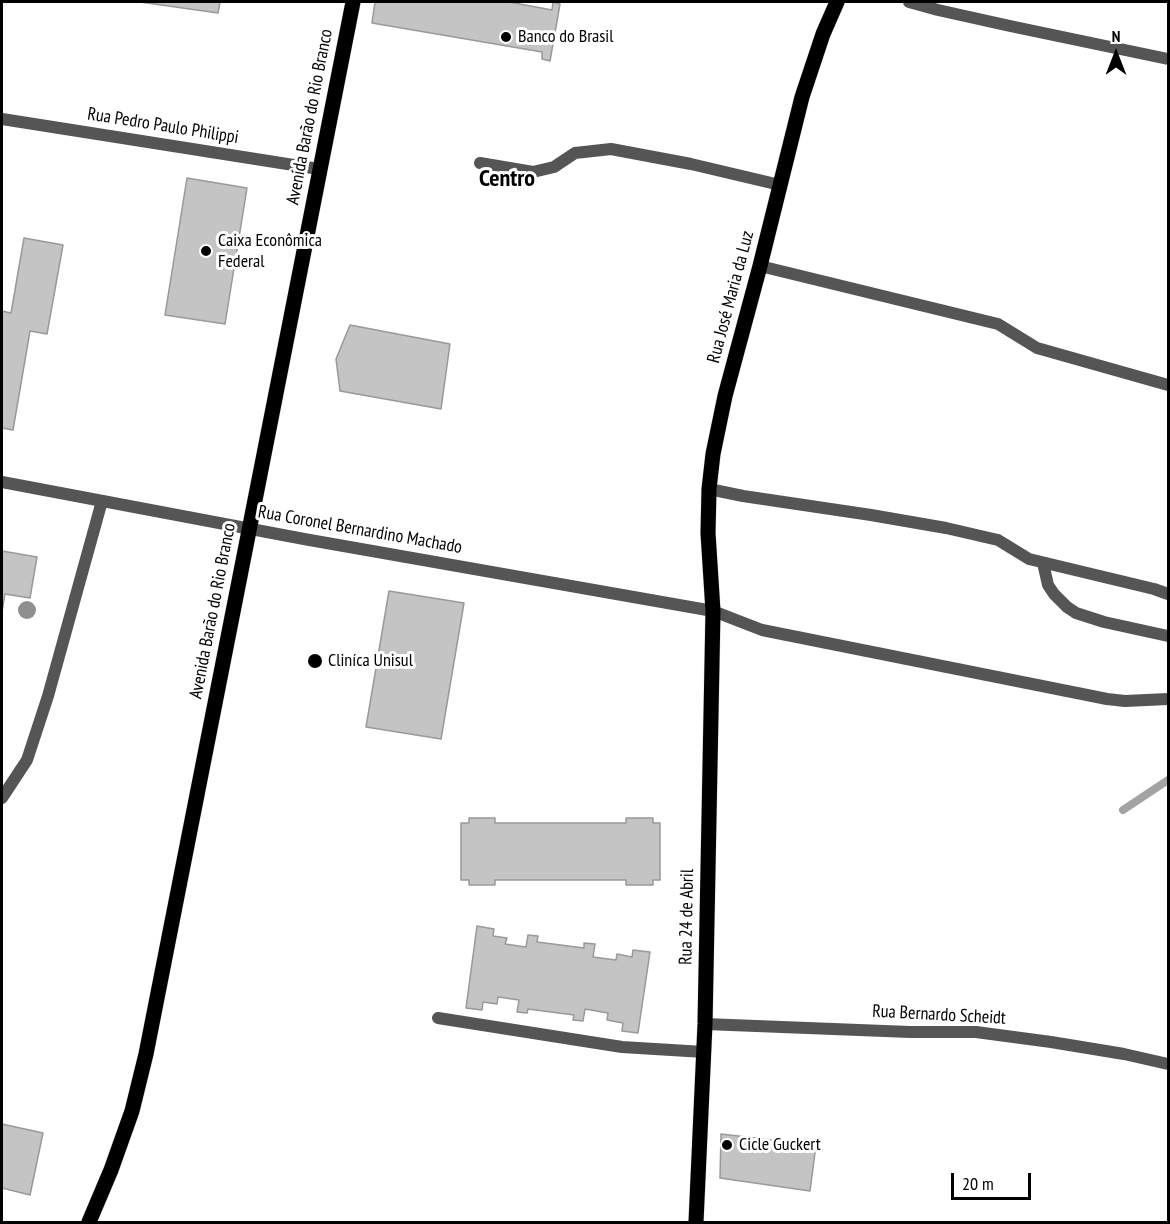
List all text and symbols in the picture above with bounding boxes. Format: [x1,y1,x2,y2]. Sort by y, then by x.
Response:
north arrow [1086,24,1146,84]
place label: Banco do Brasil [518,26,613,48]
text: N [1112,26,1120,46]
street label: Avenida Barão do Rio Branco [282,27,338,207]
marker: Banco do Brasil [499,30,513,44]
street label: Rua Pedro Paulo Philippi [86,103,240,149]
district label: Centro [479,165,535,193]
street label: Rua José Maria da Luz [703,229,759,365]
place label: Caixa Econômica Federal [218,230,322,272]
marker: Caixa Econômica Federal [199,244,213,258]
street label: Rua Coronel Bernardino Machado [256,501,464,559]
street label: Avenida Barão do Rio Branco [185,521,241,701]
place label: Cliníca Unisul [328,650,413,672]
marker: Cliníca Unisul [306,652,324,670]
street label: Rua 24 de Abril [675,869,699,965]
street label: Rua Bernardo Scheidt [872,1001,1006,1029]
place label: Cicle Guckert [739,1134,821,1156]
marker: Cicle Guckert [720,1138,734,1152]
scale bar [954,1161,1034,1199]
text: 20 m [962,1172,994,1195]

